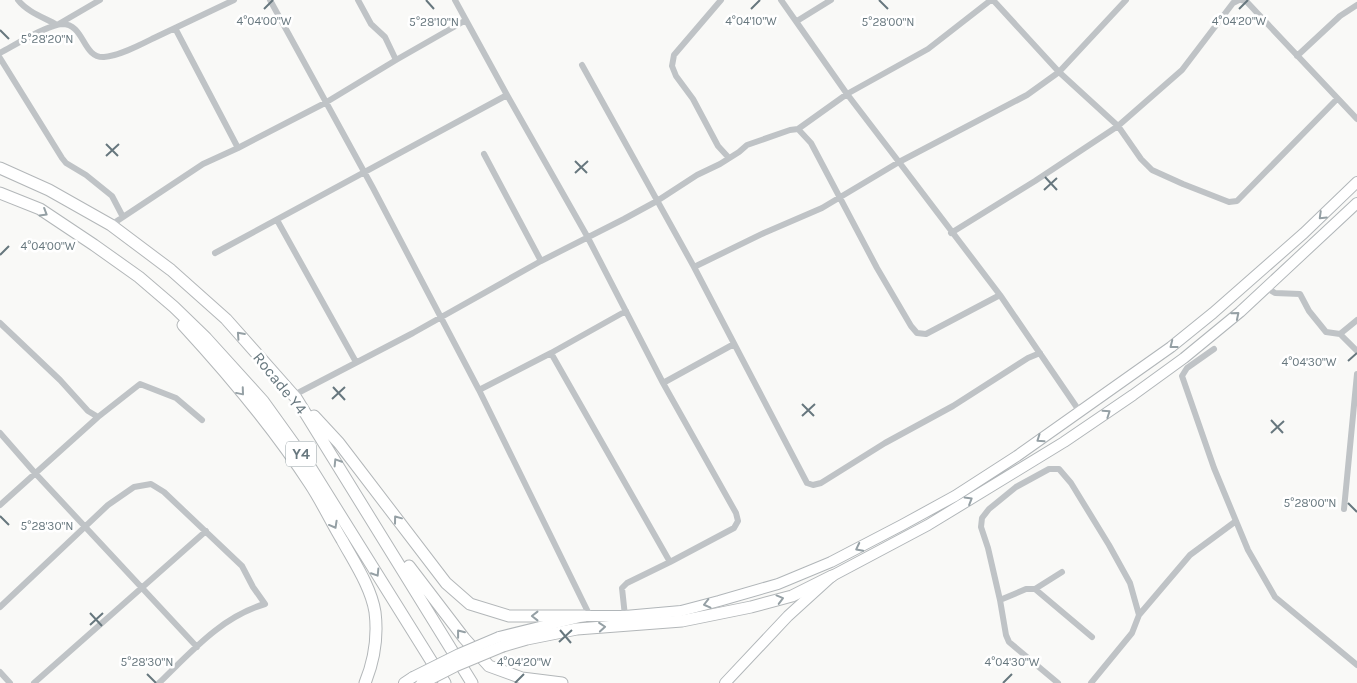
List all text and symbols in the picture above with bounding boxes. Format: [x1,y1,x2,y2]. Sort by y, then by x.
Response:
text: 4°04'00"W [237,14,292,28]
text: 4°04'10"W [725,14,777,28]
text: 4°04'20"W [1212,14,1267,28]
text: 5°28'10"N [409,15,459,29]
text: 5°28'00"N [862,15,914,29]
text: 5°28'20"N [21,32,73,46]
one-way arrow [39,206,48,216]
one-way arrow [1319,210,1328,219]
text: 4°04'00"W [21,239,76,253]
one-way arrow [1231,312,1240,321]
one-way arrow [237,332,246,341]
one-way arrow [1169,339,1179,348]
street label: Rocade Y4 [249,348,311,418]
text: 4°04'30"W [1282,355,1337,369]
one-way arrow [236,386,244,395]
one-way arrow [1101,410,1110,419]
one-way arrow [1036,433,1046,442]
road number: Y4 [286,442,316,466]
one-way arrow [333,458,343,467]
one-way arrow [964,496,973,506]
text: 5°28'00"N [1284,496,1336,510]
one-way arrow [394,516,402,525]
text: 5°28'30"N [21,519,73,533]
one-way arrow [327,520,337,529]
one-way arrow [855,542,864,552]
one-way arrow [370,567,380,576]
one-way arrow [775,594,784,605]
one-way arrow [703,599,711,609]
one-way arrow [531,611,538,621]
one-way arrow [598,622,606,633]
one-way arrow [458,630,466,639]
text: 5°28'30"N [121,655,173,669]
text: 4°04'20"W [497,655,552,669]
text: 4°04'30"W [985,655,1040,669]

